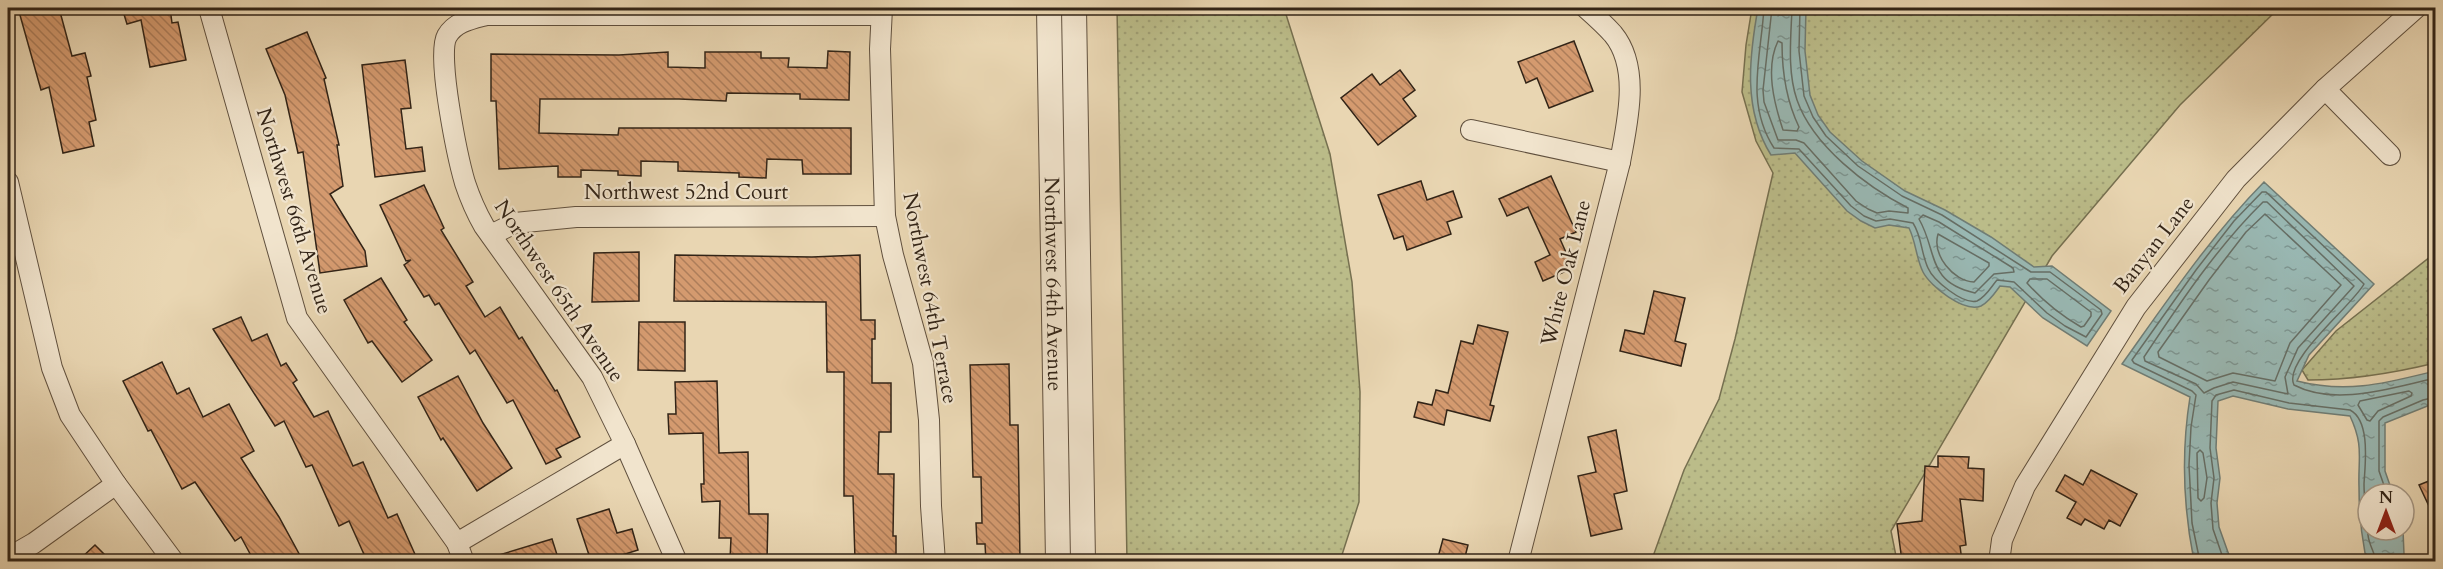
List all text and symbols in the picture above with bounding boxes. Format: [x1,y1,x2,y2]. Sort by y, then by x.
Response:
street label: Northwest 66th Avenue [249,104,339,318]
street label: Northwest 64th Avenue [1037,177,1070,391]
street label: Northwest 52nd Court [584,178,788,207]
street label: Northwest 64th Terrace [895,190,965,406]
street label: Banyan Lane [2107,190,2201,300]
street label: Northwest 65th Avenue [487,194,631,388]
street label: White Oak Lane [1534,197,1598,350]
north arrow [2356,482,2416,542]
text: N [2379,487,2393,509]

